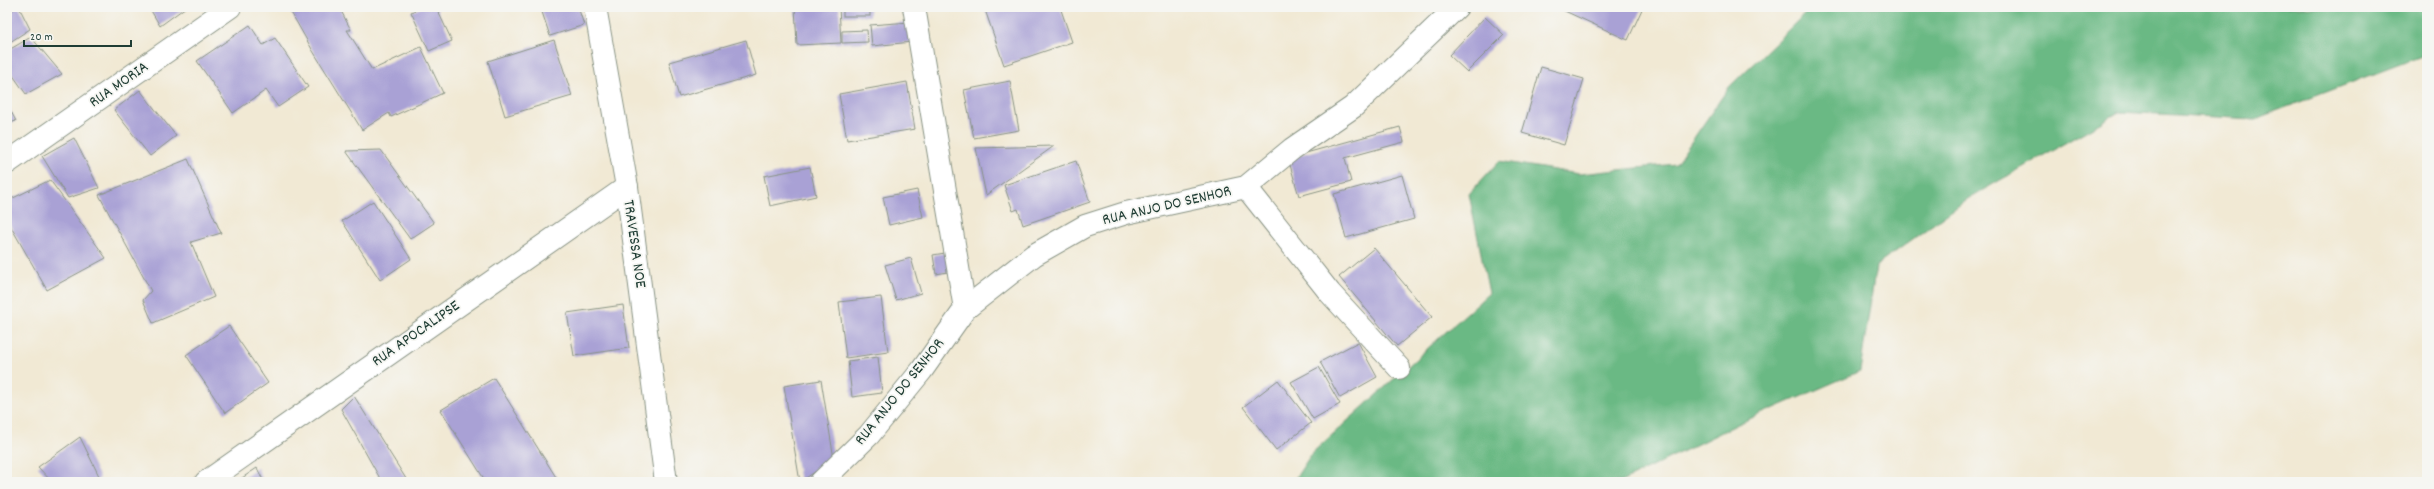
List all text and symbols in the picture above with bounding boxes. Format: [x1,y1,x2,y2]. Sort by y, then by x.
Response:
scale bar [24,22,131,48]
text: 20 m [30,29,53,46]
street label: RUA MORIA [85,56,154,114]
street label: RUA ANJO DO SENHOR [1100,180,1234,232]
street label: TRAVESSA NOE [616,198,652,290]
street label: RUA APOCALIPSE [367,295,465,373]
street label: RUA ANJO DO SENHOR [850,333,951,450]

